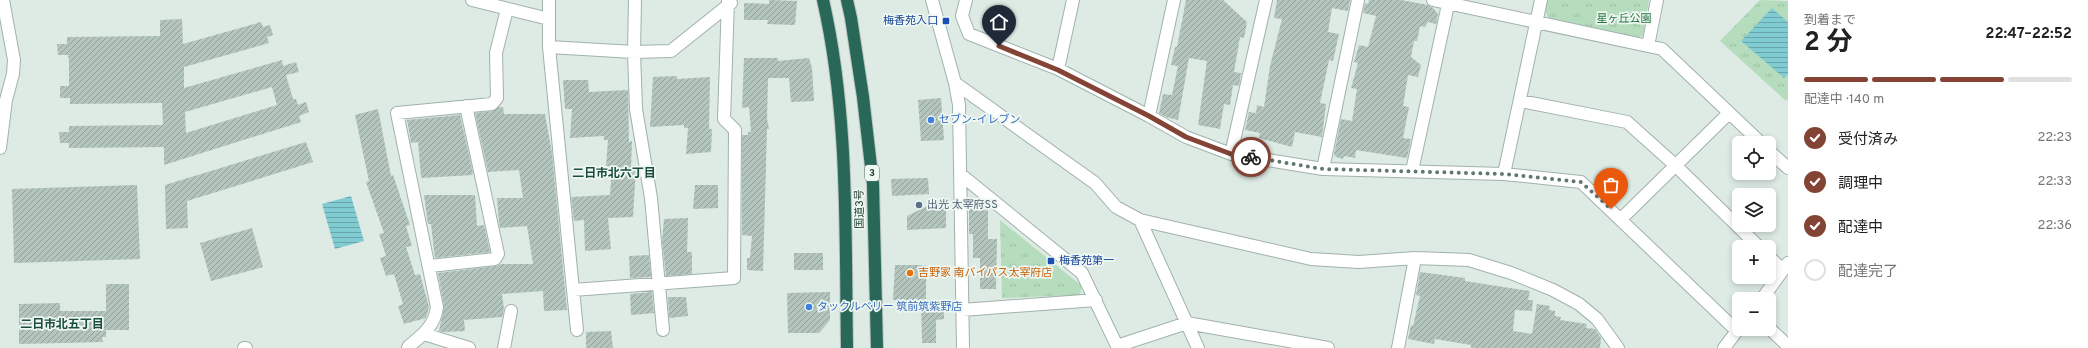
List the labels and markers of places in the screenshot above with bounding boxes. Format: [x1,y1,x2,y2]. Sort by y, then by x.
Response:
pin [982,5,1016,46]
place label: 梅香苑入口 [883,14,938,28]
marker: 梅香苑入口 [941,16,951,26]
place label: セブン-イレブン [939,113,1020,127]
marker: セブン-イレブン [926,115,936,125]
pin [1594,168,1628,209]
place label: 出光 太宰府SS [927,198,998,212]
marker: 出光 太宰府SS [914,200,924,210]
place label: 梅香苑第一 [1059,254,1114,268]
marker: 梅香苑第一 [1046,256,1056,266]
place label: 吉野家 南バイパス太宰府店 [918,266,1052,280]
marker: 吉野家 南バイパス太宰府店 [905,268,915,278]
place label: タックルベリー 筑前筑紫野店 [817,300,962,314]
marker: タックルベリー 筑前筑紫野店 [804,302,814,312]

